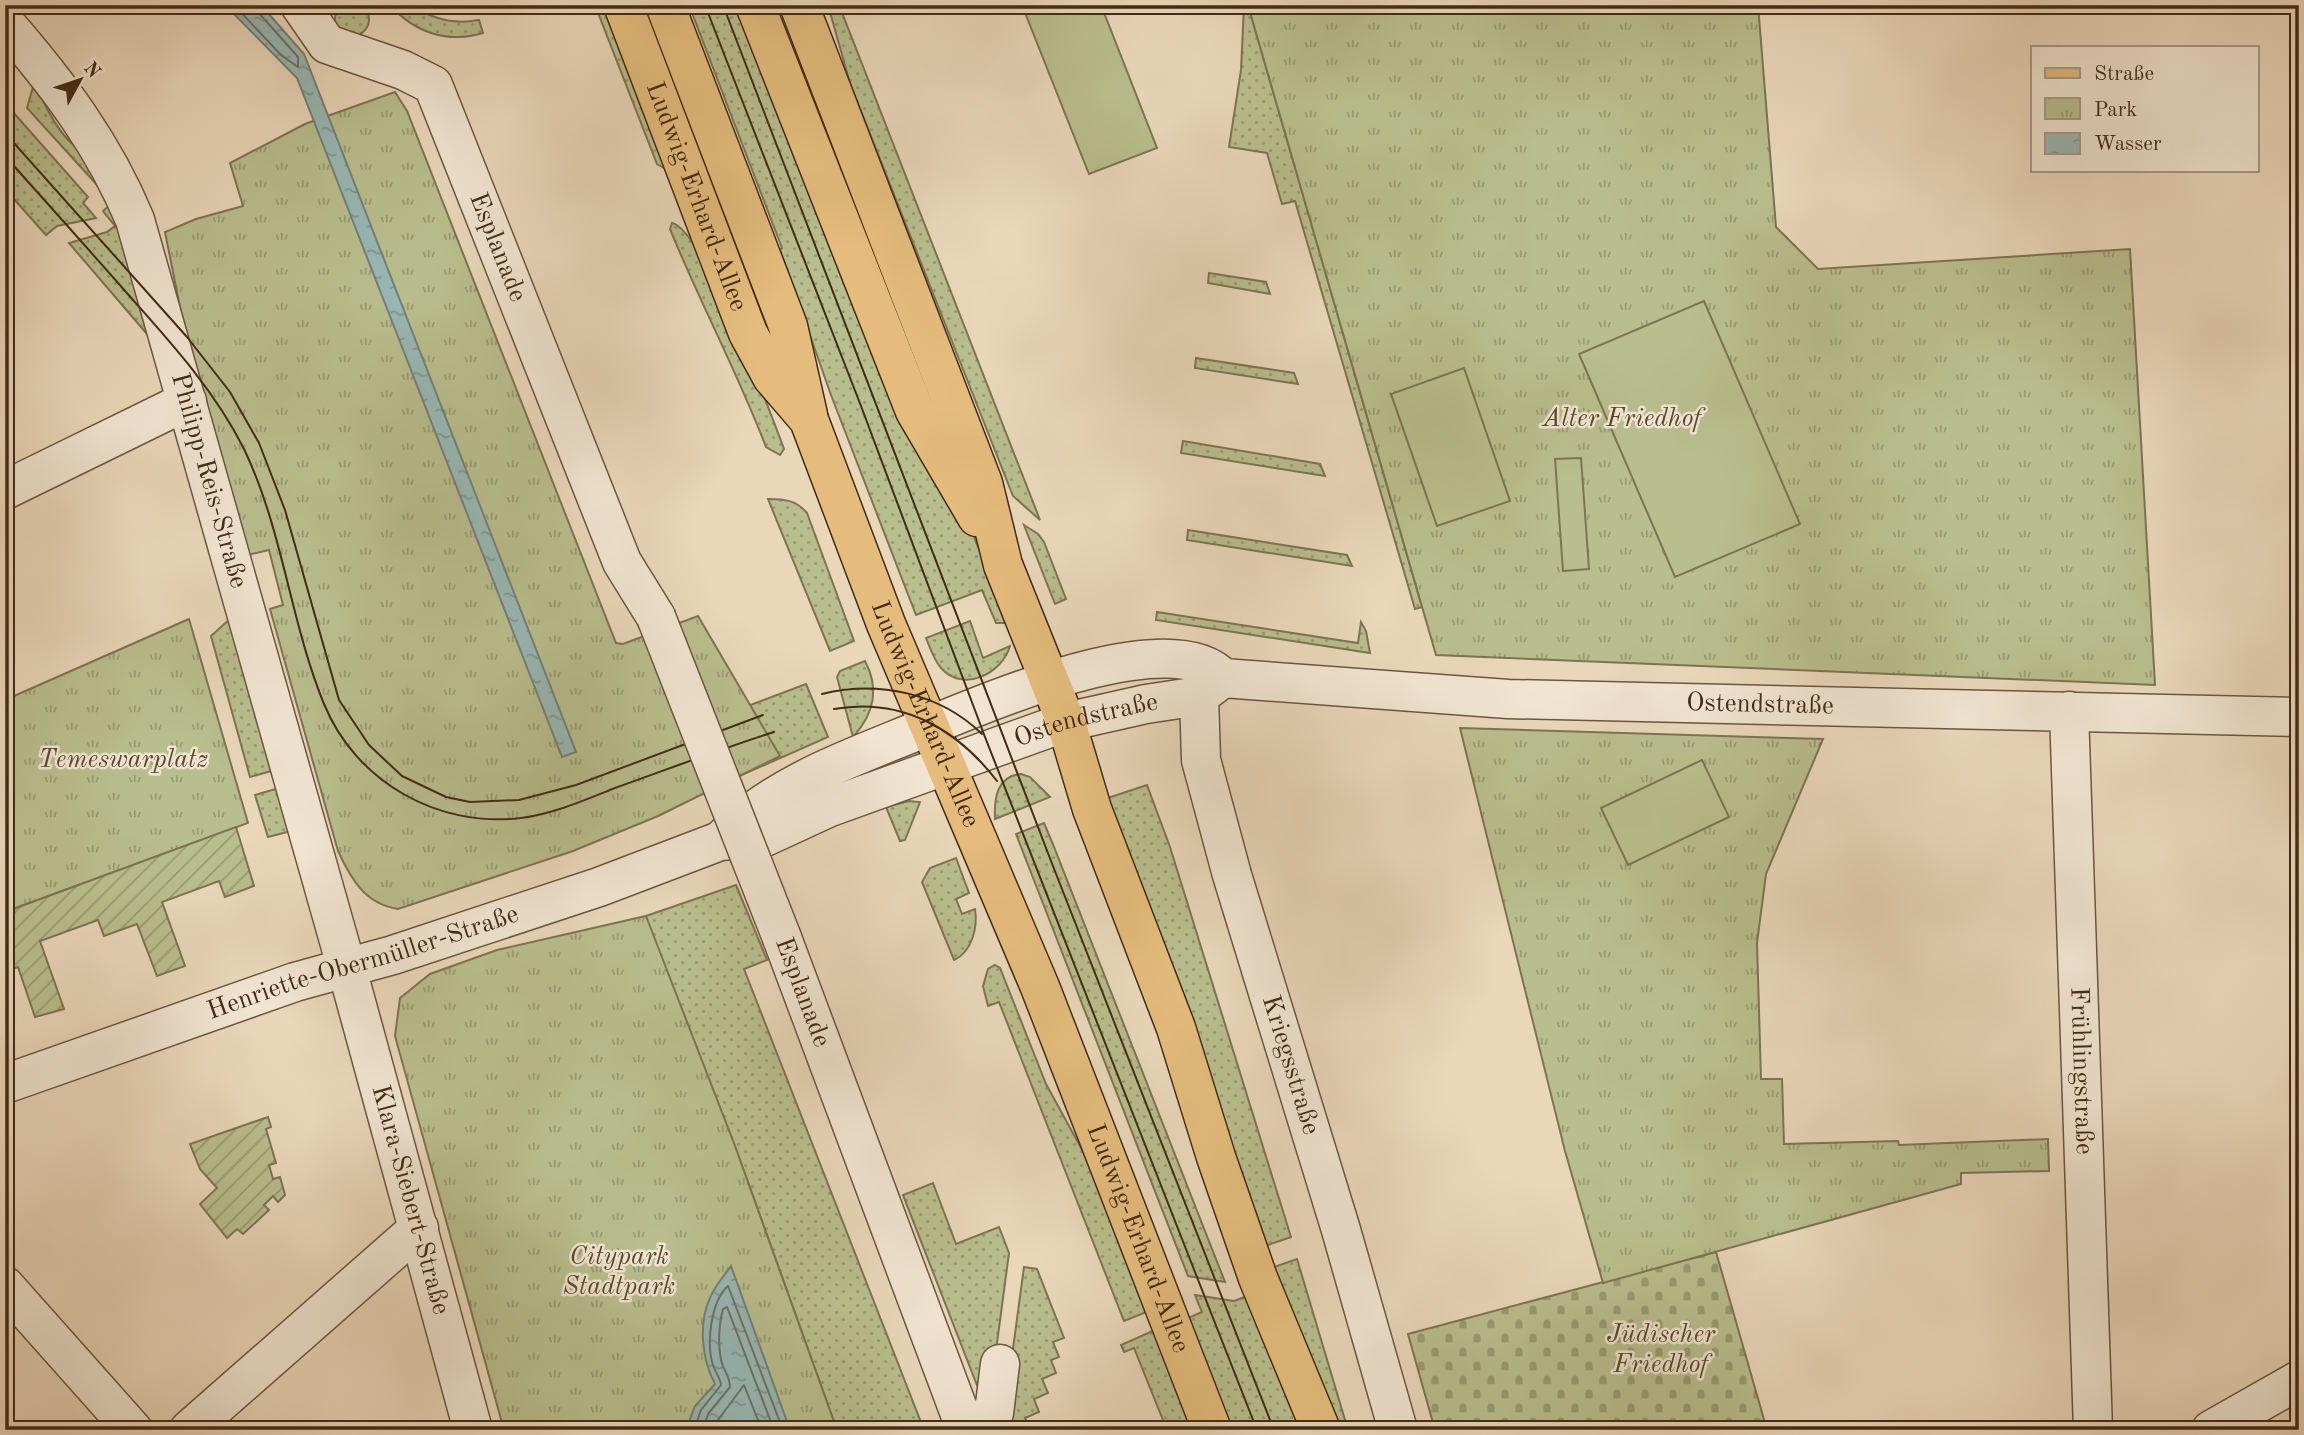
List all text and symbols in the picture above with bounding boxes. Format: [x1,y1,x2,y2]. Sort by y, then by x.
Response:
north arrow [46,46,116,116]
legend [2031,46,2258,172]
text: N [79,59,103,83]
text: Straße [2094,64,2154,85]
street label: Ludwig-Erhard-Allee [641,78,751,315]
text: Park [2094,100,2137,121]
text: Wasser [2094,134,2162,155]
street label: Esplanade [464,189,531,306]
street label: Philipp-Reis-Straße [166,370,252,591]
park label: Alter Friedhof [1540,406,1706,432]
street label: Ludwig-Erhard-Allee [866,597,984,831]
street label: Ostendstraße [1011,689,1160,753]
street label: Ostendstraße [1686,690,1834,719]
park label: Temeswarplatz [38,747,208,773]
street label: Henriette-Obermüller-Straße [204,901,522,1025]
street label: Esplanade [770,934,835,1051]
street label: Frühlingstraße [2065,986,2097,1155]
street label: Kriegsstraße [1257,992,1324,1138]
street label: Klara-Siebert-Straße [366,1082,454,1318]
street label: Ludwig-Erhard-Allee [1082,1120,1194,1357]
park label: Citypark Stadtpark [563,1244,675,1300]
park label: Jüdischer Friedhof [1607,1322,1716,1378]

